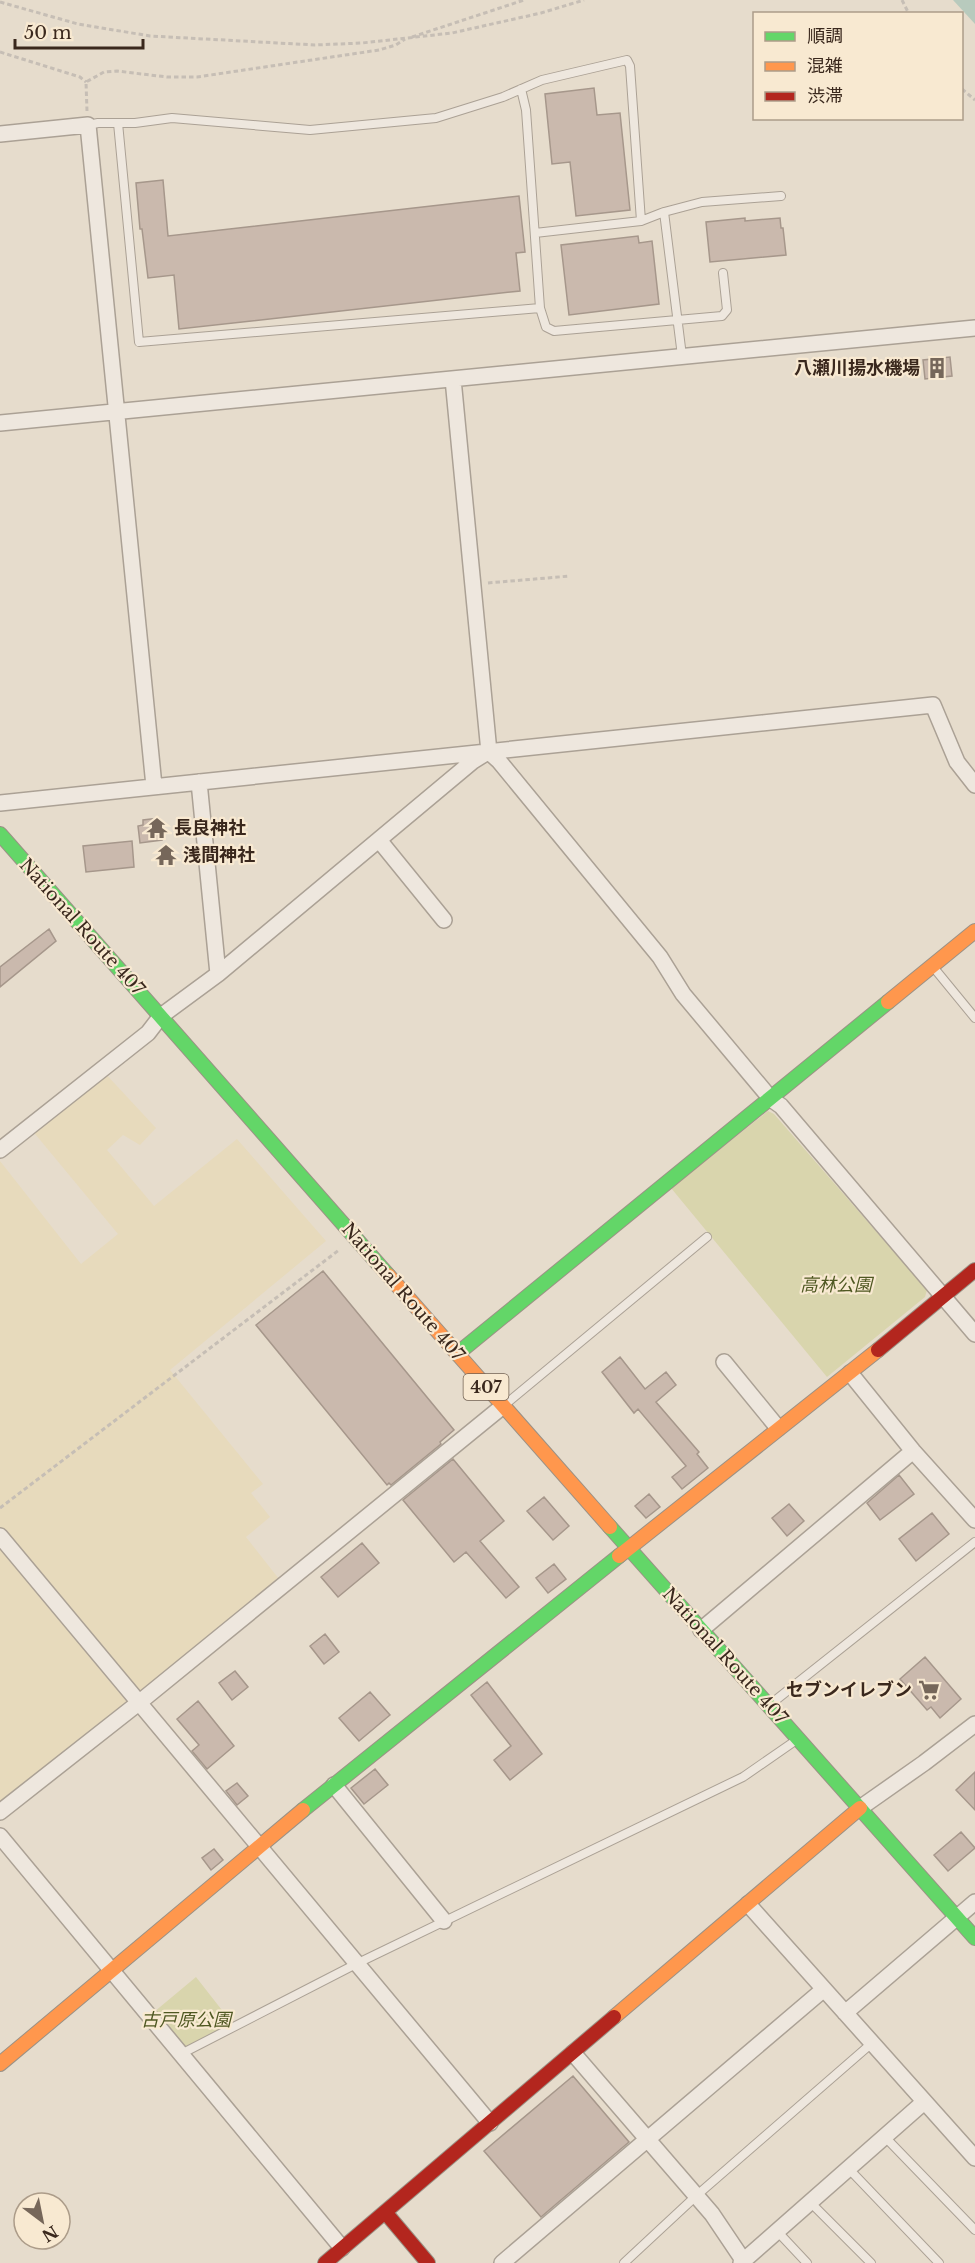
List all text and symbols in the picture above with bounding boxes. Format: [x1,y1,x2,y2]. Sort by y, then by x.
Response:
scale bar [15,12,142,50]
legend [753,12,963,120]
text: 50 m [24,22,72,44]
text: 順調 [807,25,843,47]
text: 混雑 [807,55,843,77]
text: 渋滞 [807,85,843,107]
building icon: 八瀬川揚水機場 [925,356,949,380]
place label: 八瀬川揚水機場 [794,357,920,379]
temple icon: 長良神社 [145,816,169,840]
place label: 長良神社 [174,817,246,839]
temple icon: 浅間神社 [154,843,178,867]
place label: 浅間神社 [183,844,255,866]
street label: National Route 407 [15,854,150,1001]
street label: National Route 407 [337,1218,470,1366]
park label: 高林公園 [800,1274,875,1296]
road number: 407 [464,1374,508,1400]
street label: National Route 407 [658,1583,793,1730]
supermarket icon: セブンイレブン [917,1678,941,1702]
place label: セブンイレブン [786,1679,912,1701]
park label: 古戸原公園 [141,2009,234,2031]
north arrow [12,2191,72,2251]
text: N [38,2221,62,2246]

